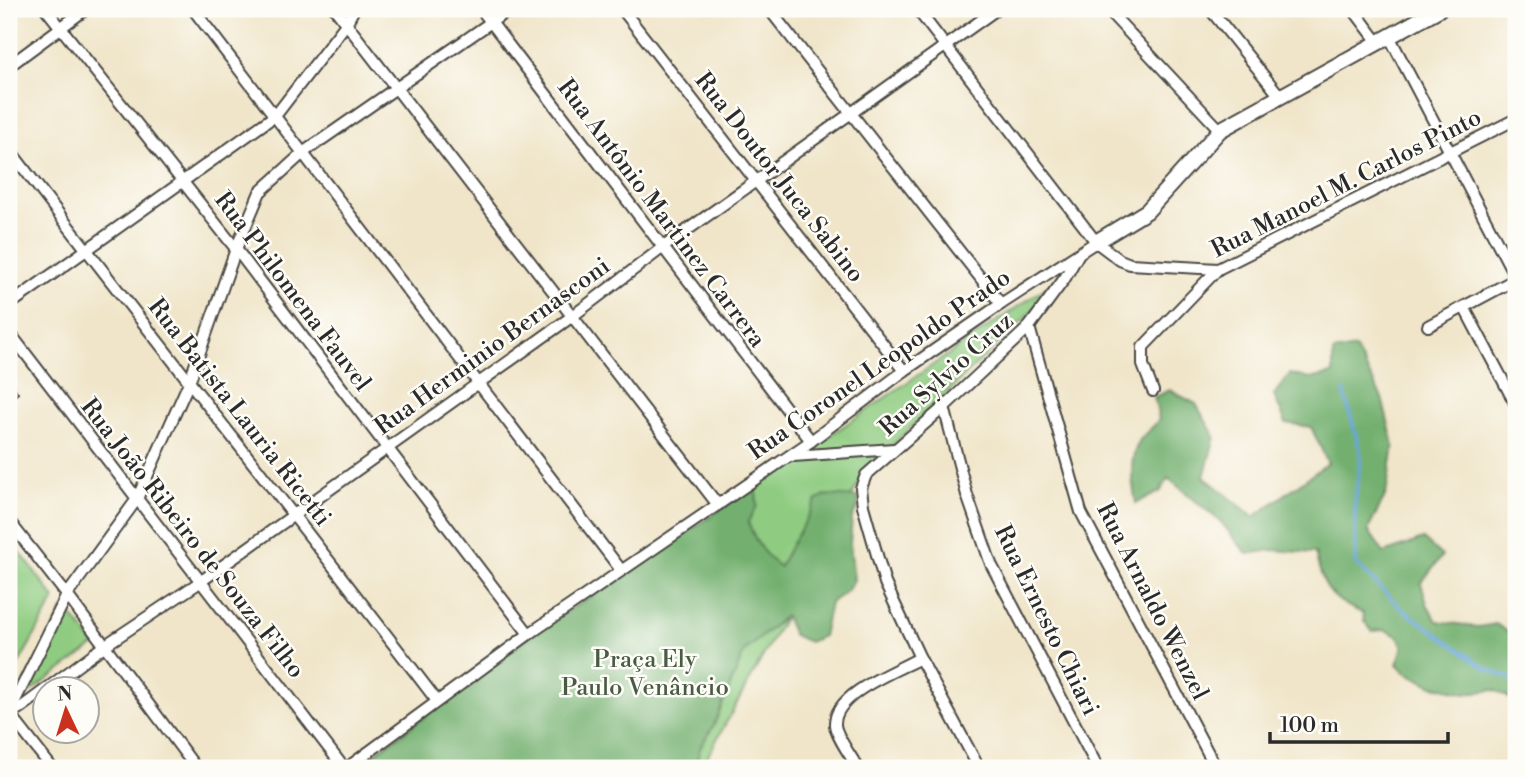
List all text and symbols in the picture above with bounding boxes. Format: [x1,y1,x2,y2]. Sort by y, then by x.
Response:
street label: Rua Doutor Juca Sabino [688,66,871,289]
street label: Rua Antônio Martinez Carrera [550,73,773,354]
street label: Rua Manoel M. Carlos Pinto [1206,103,1487,265]
street label: Rua Philomena Fauvel [207,186,377,397]
street label: Rua Herminio Bernasconi [369,251,616,442]
street label: Rua Coronel Leopoldo Prado [743,263,1017,467]
street label: Rua Batista Lauria Ricetti [141,293,337,532]
street label: Rua Sylvio Cruz [873,306,1020,443]
street label: Rua João Ribeiro de Souza Filho [74,393,311,685]
street label: Rua Arnaldo Wenzel [1089,498,1215,705]
street label: Rua Ernesto Chiari [987,520,1105,721]
park label: Praça Ely Paulo Venâncio [561,645,729,703]
north arrow [32,676,102,746]
text: N [57,682,73,707]
scale bar [1270,700,1448,744]
text: 100 m [1280,713,1339,739]

